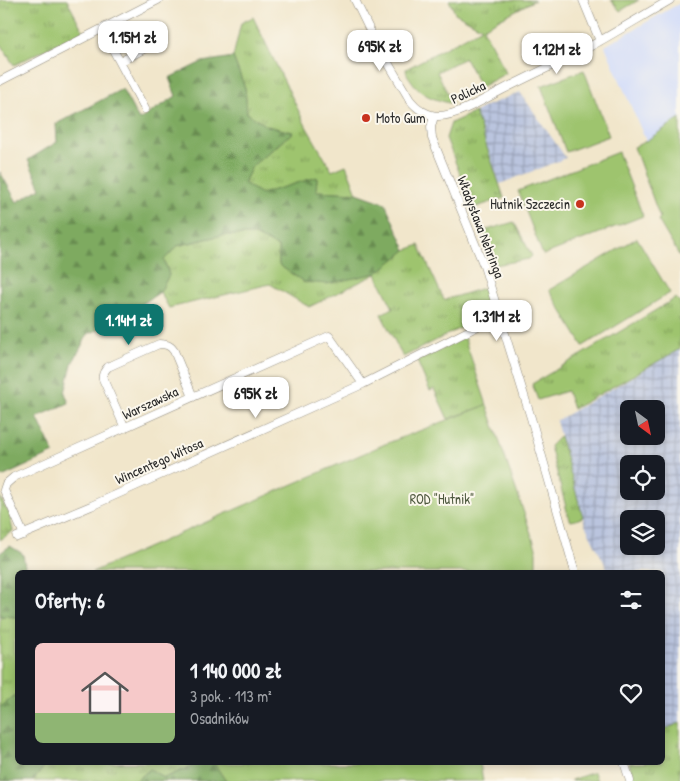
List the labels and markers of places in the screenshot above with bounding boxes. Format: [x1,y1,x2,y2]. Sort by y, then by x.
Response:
pin: 1.15M zł [81,20,185,63]
pin: 695K zł [334,30,426,72]
pin: 1.12M zł [505,32,609,75]
place label: Moto Gum [376,108,426,127]
marker: Moto Gum [360,112,372,124]
place label: Hutnik Szczecin [490,194,570,213]
marker: Hutnik Szczecin [574,198,586,210]
pin: 1.31M zł [445,300,549,342]
pin: 1.14M zł [77,304,181,346]
pin: 695K zł [210,376,302,419]

